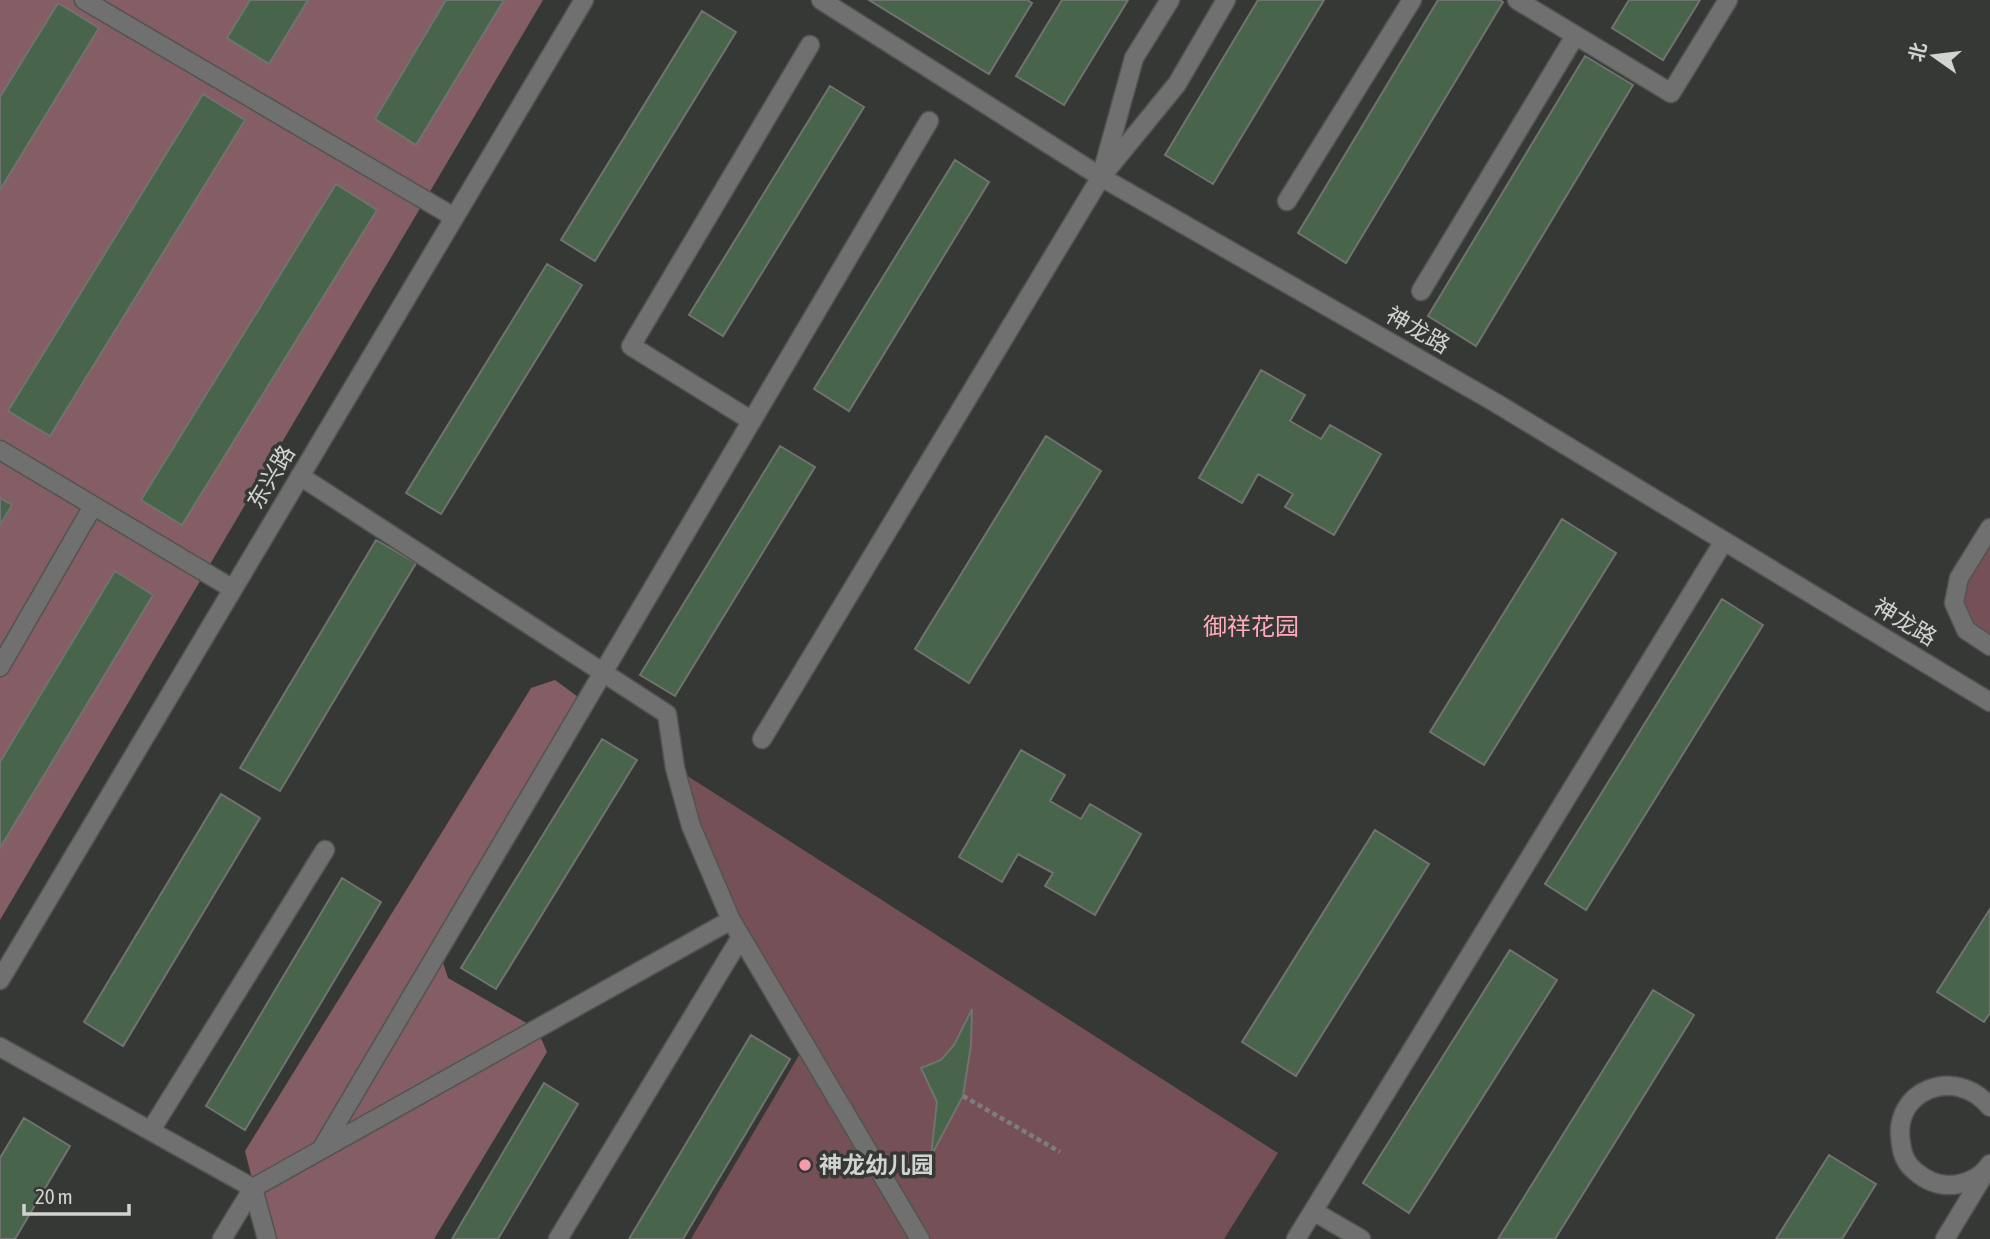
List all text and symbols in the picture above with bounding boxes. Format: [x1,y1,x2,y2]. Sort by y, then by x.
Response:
north arrow [1899,21,1969,91]
text: 北 [1905,40,1930,64]
street label: 神龙路 [1382,301,1454,359]
street label: 东兴路 [242,441,300,513]
street label: 神龙路 [1869,593,1941,651]
district label: 御祥花园 [1203,613,1299,640]
place label: 神龙幼儿园 [819,1152,934,1178]
marker: 神龙幼儿园 [797,1157,813,1173]
scale bar [24,1172,130,1216]
text: 20 m [35,1184,73,1208]

